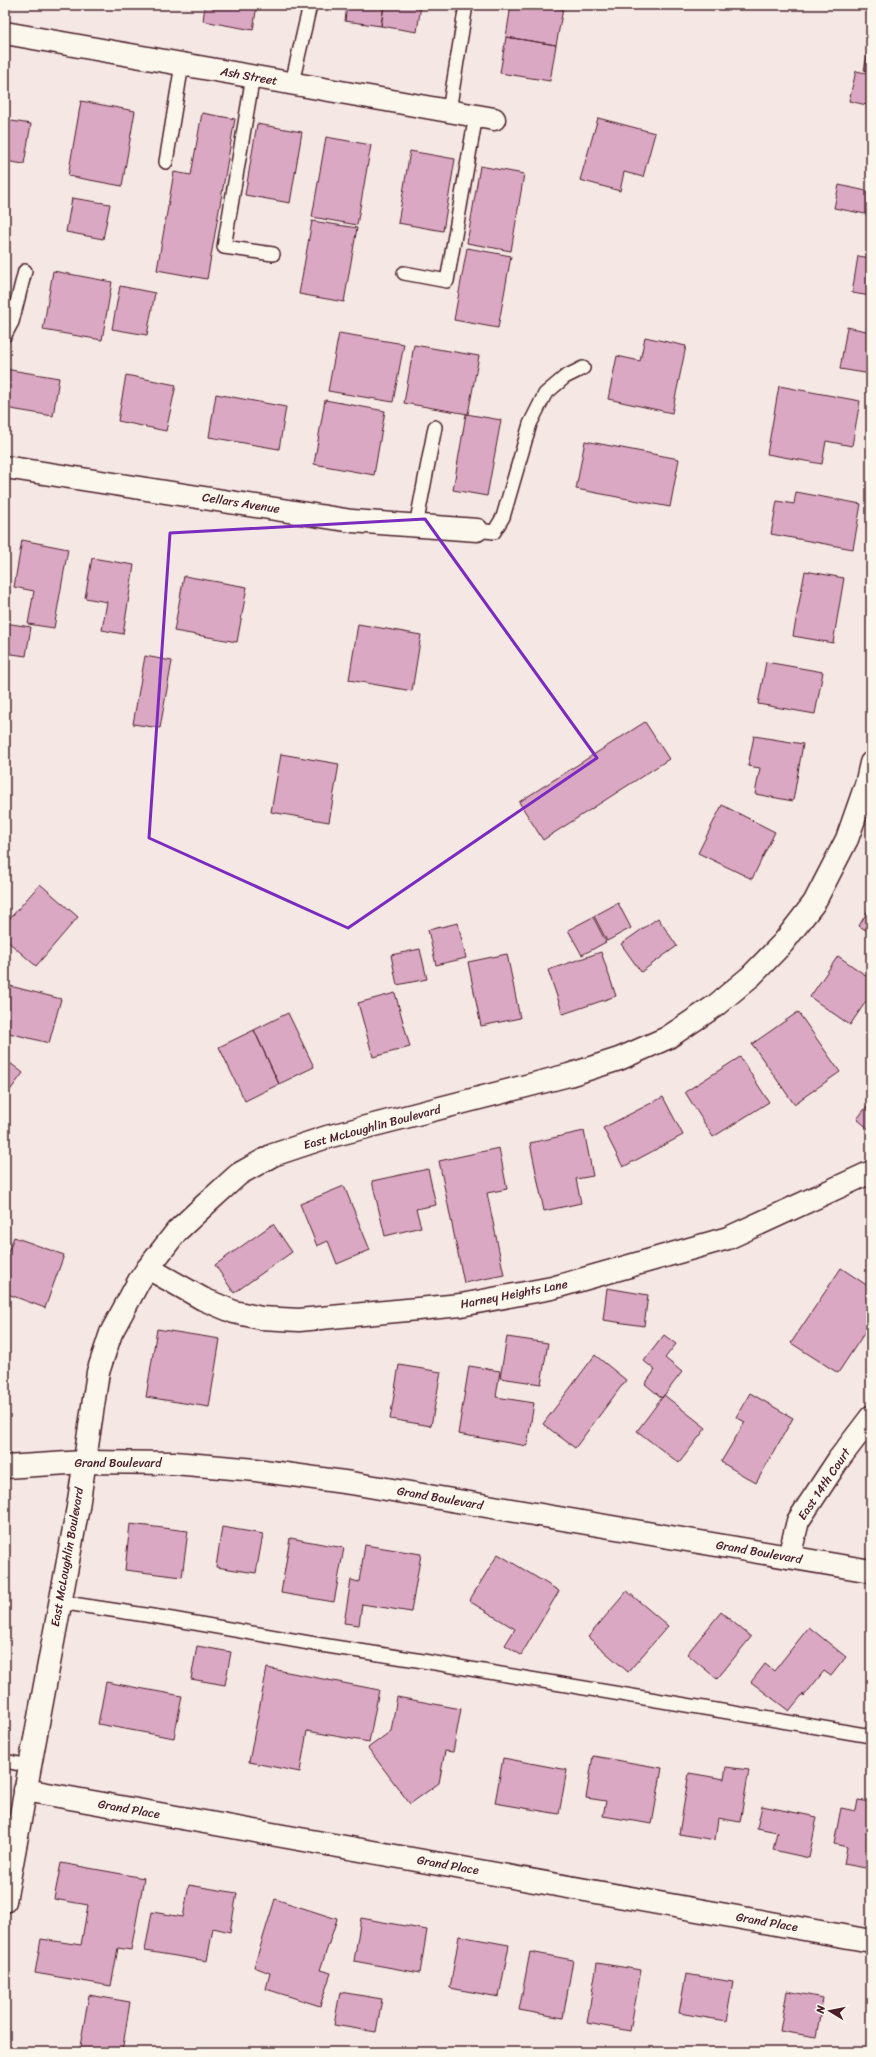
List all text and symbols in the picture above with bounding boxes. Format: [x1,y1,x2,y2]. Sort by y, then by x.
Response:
street label: Ash Street [218,60,279,92]
street label: Cellars Avenue [201,486,281,520]
street label: East McLoughlin Boulevard [301,1098,444,1156]
street label: Harney Heights Lane [458,1273,570,1315]
street label: East 14th Court [792,1442,857,1525]
street label: Grand Boulevard [75,1452,163,1474]
street label: Grand Boulevard [395,1480,486,1517]
street label: East McLoughlin Boulevard [44,1485,90,1628]
street label: Grand Boulevard [714,1534,805,1571]
street label: Grand Place [96,1793,162,1825]
street label: Grand Place [415,1849,481,1881]
street label: Grand Place [734,1906,800,1938]
north arrow [810,1991,850,2031]
text: N [810,2004,831,2016]

